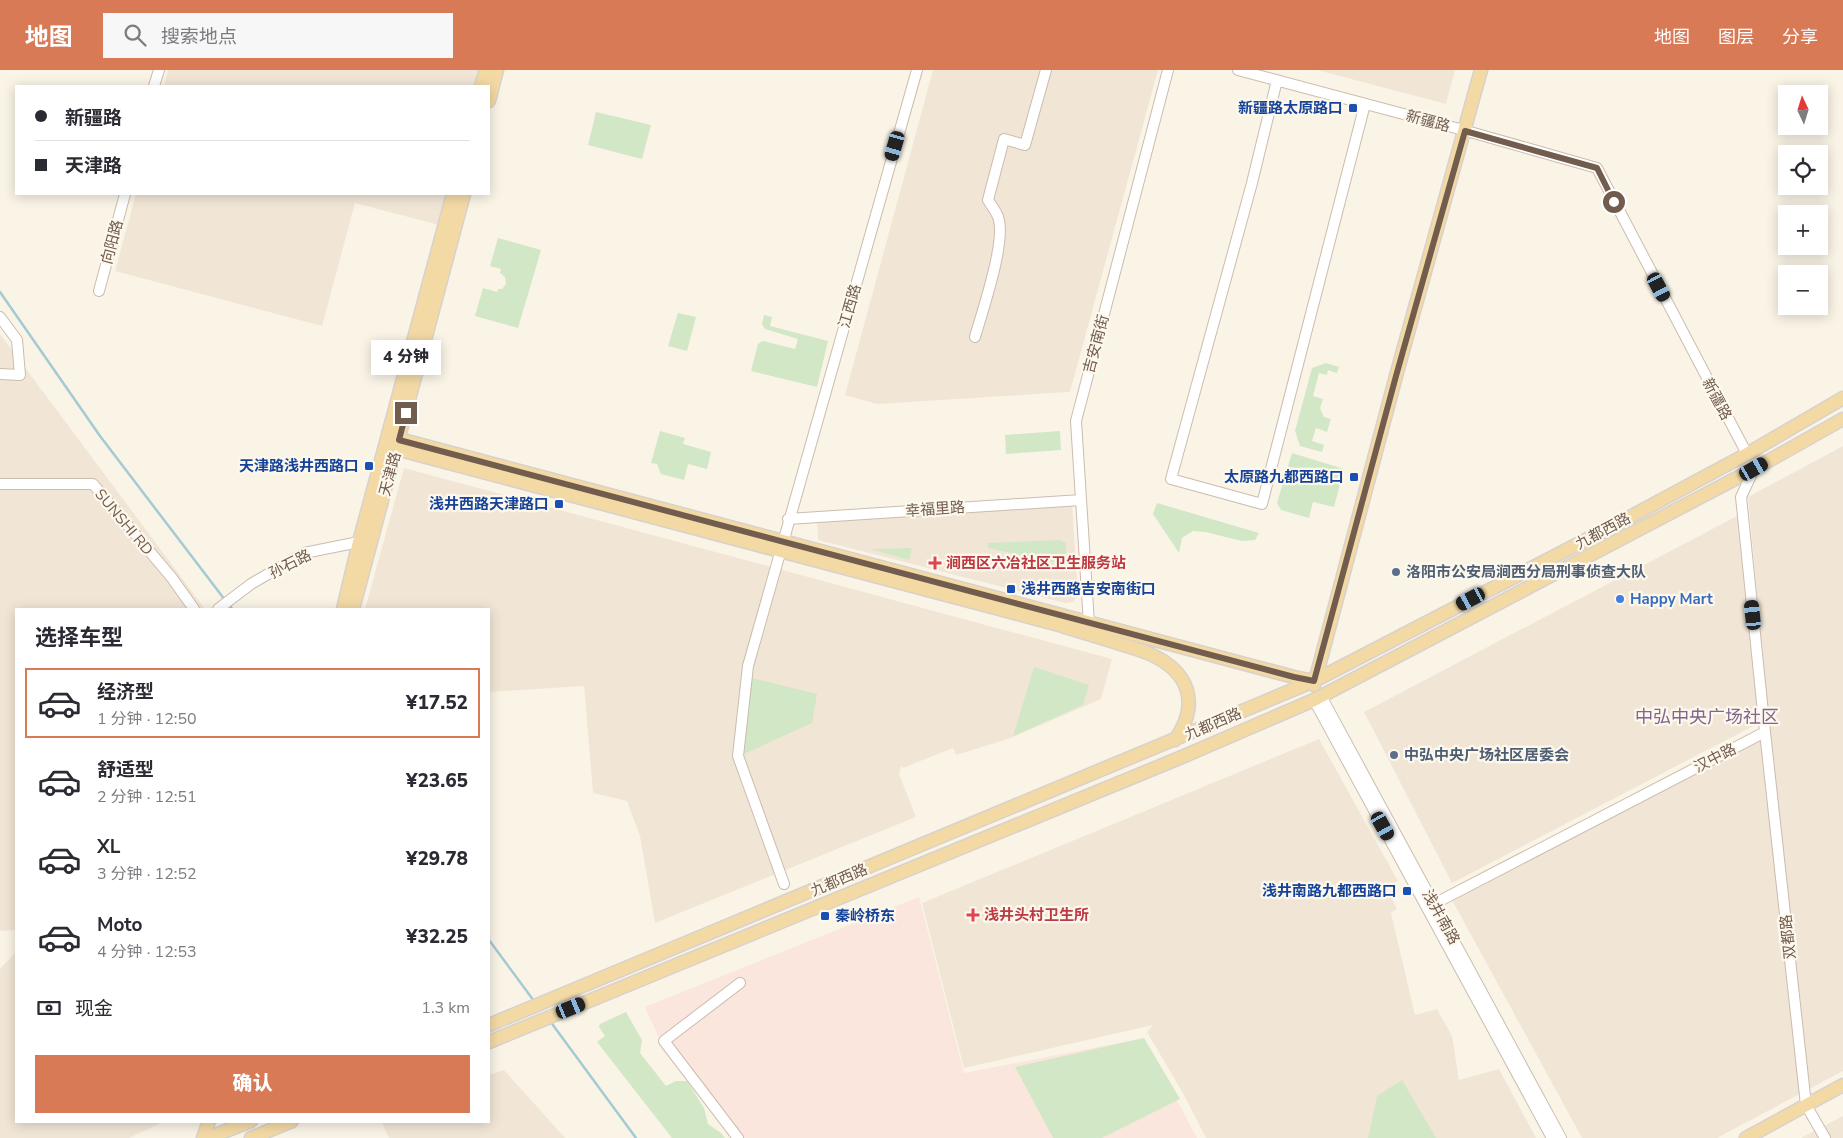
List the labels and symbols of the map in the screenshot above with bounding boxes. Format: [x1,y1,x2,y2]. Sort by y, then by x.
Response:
north arrow [1778,85,1828,135]
place label: 新疆路太原路口 [1238,98,1343,118]
marker: 新疆路太原路口 [1347,102,1359,114]
street label: 新疆路 [1404,106,1452,136]
car [883,130,906,162]
route start [1603,191,1625,213]
street label: 向阳路 [97,218,127,266]
car [1645,270,1672,304]
street label: 江西路 [834,282,866,330]
street label: 吉安南街 [1079,312,1113,376]
callout: 4 分钟 [371,340,441,376]
street label: 新疆路 [1698,374,1736,424]
route end [395,402,417,424]
street label: 天津路 [375,450,405,498]
car [1737,455,1770,483]
place label: 天津路浅井西路口 [239,456,359,476]
marker: 天津路浅井西路口 [363,460,375,472]
place label: 太原路九都西路口 [1224,467,1344,487]
marker: 太原路九都西路口 [1348,471,1360,483]
street label: SUNSHI RD [90,485,158,559]
place label: 浅井西路天津路口 [429,494,549,514]
street label: 幸福里路 [904,497,966,521]
marker: 浅井西路天津路口 [553,498,565,510]
street label: 九都西路 [1572,508,1634,554]
street label: 孙石路 [265,545,315,583]
place label: 涧西区六冶社区卫生服务站 [946,553,1126,573]
marker: 涧西区六冶社区卫生服务站 [928,556,942,570]
place label: 洛阳市公安局涧西分局刑事侦查大队 [1406,562,1646,582]
marker: 洛阳市公安局涧西分局刑事侦查大队 [1390,566,1402,578]
place label: 浅井西路吉安南街口 [1021,579,1156,599]
marker: 浅井西路吉安南街口 [1005,583,1017,595]
car [1454,585,1487,613]
place label: Happy Mart [1630,589,1713,609]
marker: Happy Mart [1614,593,1626,605]
car [1743,599,1762,631]
street label: 九都西路 [1181,703,1245,745]
district label: 中弘中央广场社区 [1635,705,1779,729]
street label: 汉中路 [1690,739,1740,777]
place label: 中弘中央广场社区居委会 [1404,745,1569,765]
marker: 中弘中央广场社区居委会 [1388,749,1400,761]
car [1369,809,1396,843]
street label: 九都西路 [807,859,871,901]
place label: 浅井南路九都西路口 [1262,881,1397,901]
marker: 浅井南路九都西路口 [1401,885,1413,897]
street label: 浅井南路 [1418,886,1464,948]
place label: 浅井头村卫生所 [984,905,1089,925]
place label: 秦岭桥东 [835,906,895,926]
marker: 浅井头村卫生所 [966,908,980,922]
marker: 秦岭桥东 [819,910,831,922]
street label: 双都路 [1776,914,1800,960]
car [554,995,587,1021]

